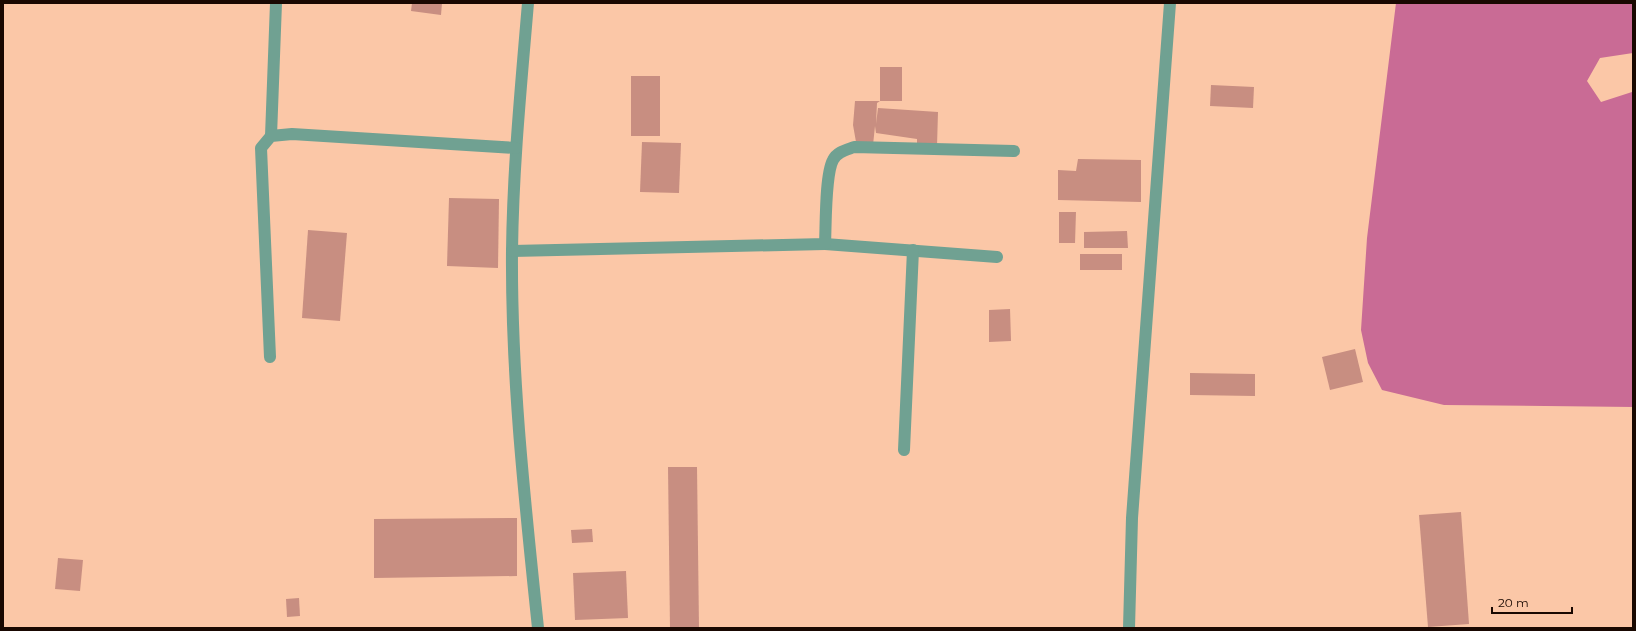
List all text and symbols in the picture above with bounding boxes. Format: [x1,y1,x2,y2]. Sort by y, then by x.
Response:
scale bar [1492,589,1572,615]
text: 20 m [1498,595,1529,610]

